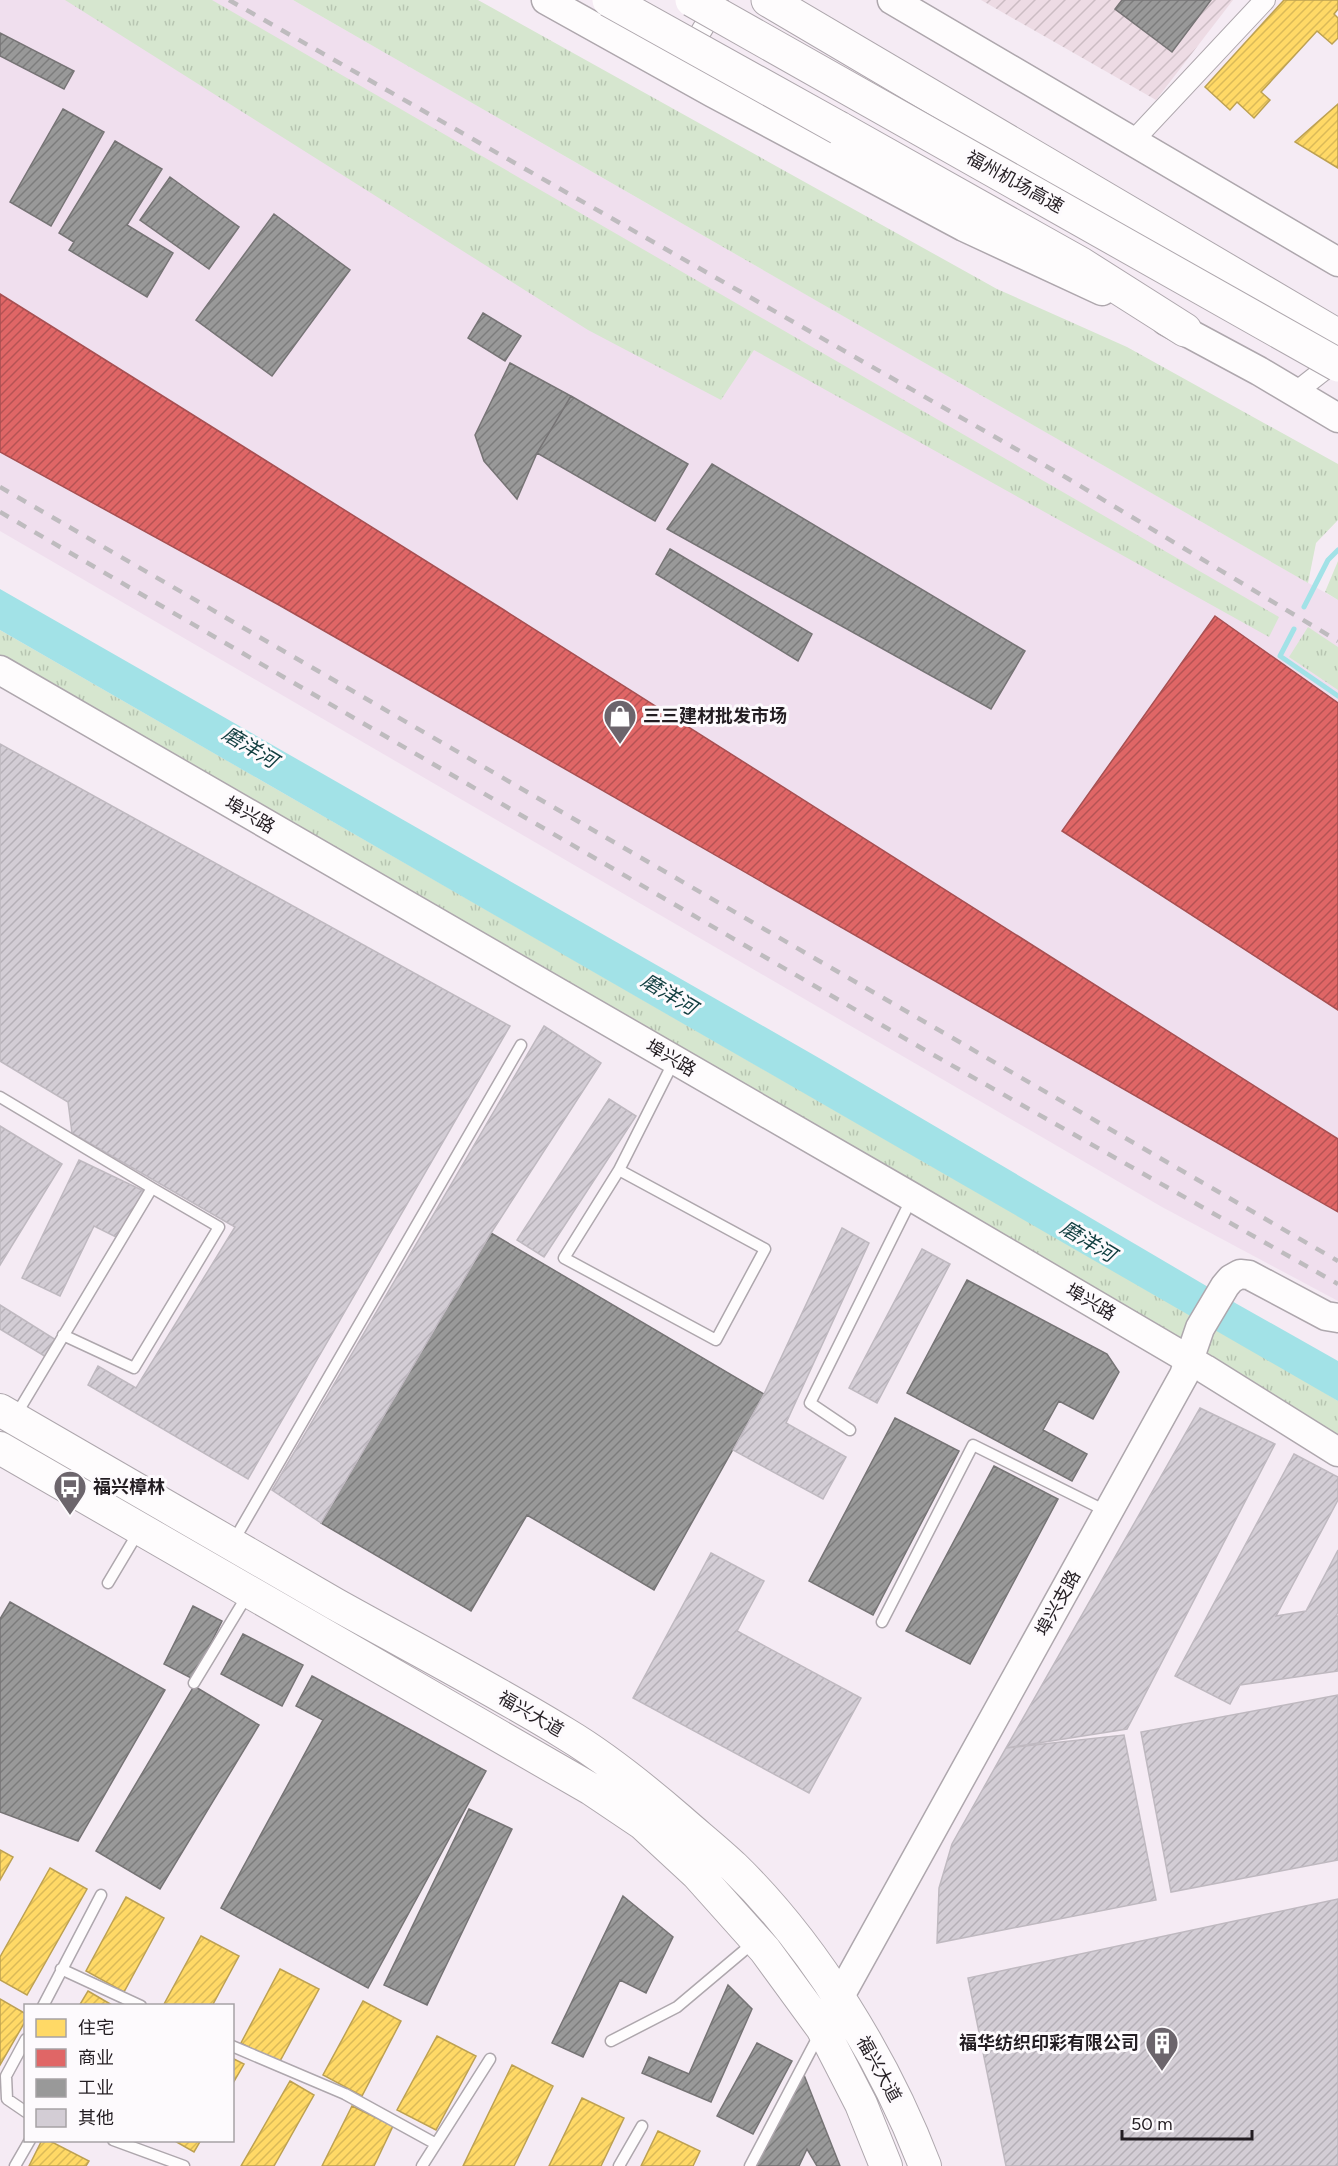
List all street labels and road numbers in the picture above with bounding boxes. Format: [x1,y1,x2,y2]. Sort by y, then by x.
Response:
street label: 福州机场高速 [962,146,1068,218]
street label: 埠兴路 [221,792,279,838]
street label: 埠兴路 [642,1035,700,1081]
street label: 埠兴路 [1062,1279,1120,1325]
street label: 埠兴支路 [1031,1566,1085,1640]
street label: 福兴大道 [494,1686,568,1742]
street label: 福兴大道 [852,2032,906,2106]

